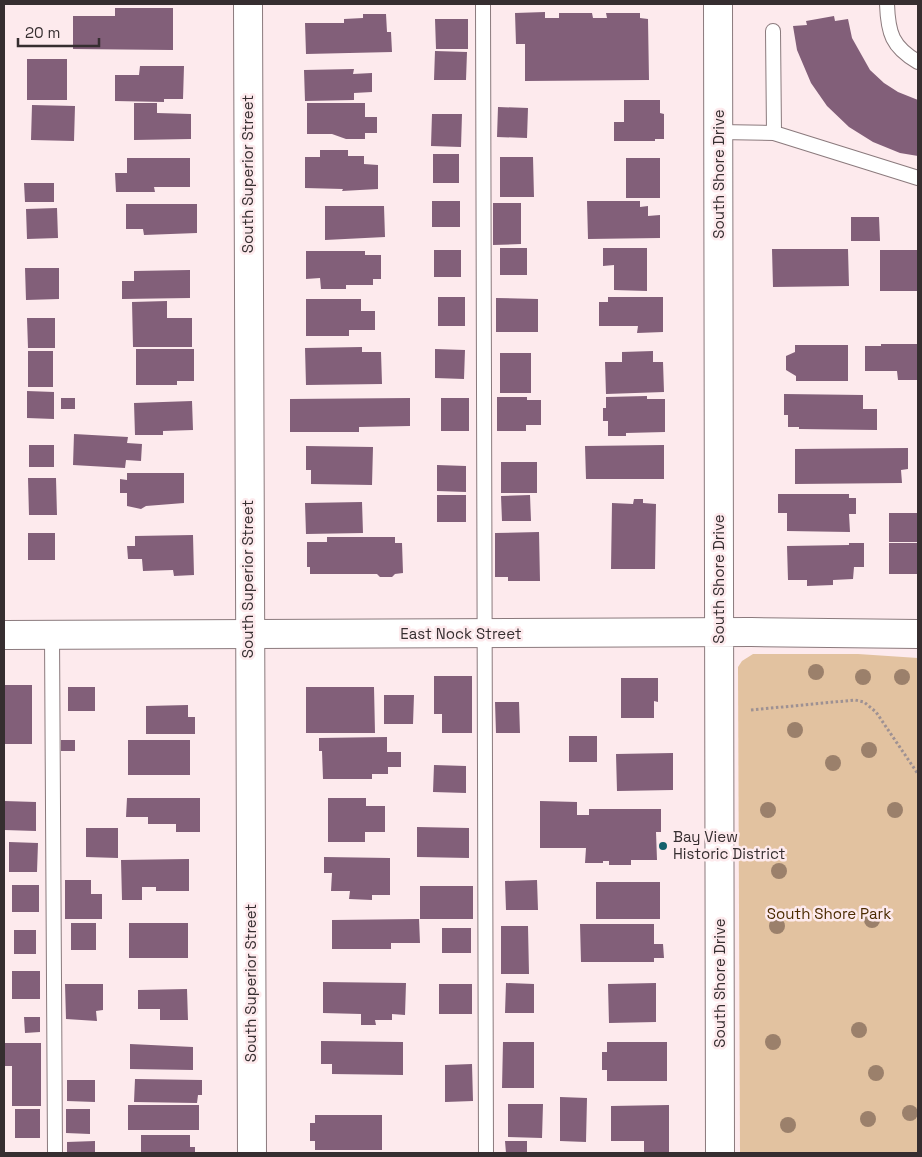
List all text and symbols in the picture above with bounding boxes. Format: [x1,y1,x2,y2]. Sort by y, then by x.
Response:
scale bar [18,15,99,47]
text: 20 m [25,23,60,42]
street label: South Superior Street [238,95,257,253]
street label: South Shore Drive [709,109,728,239]
street label: South Superior Street [238,500,257,658]
street label: South Shore Drive [709,514,728,644]
street label: East Nock Street [400,624,522,643]
place label: Bay View Historic District [673,827,786,863]
marker: Bay View Historic District [657,840,669,852]
street label: South Superior Street [241,904,260,1062]
park label: South Shore Park [767,904,891,923]
street label: South Shore Drive [710,918,729,1048]

